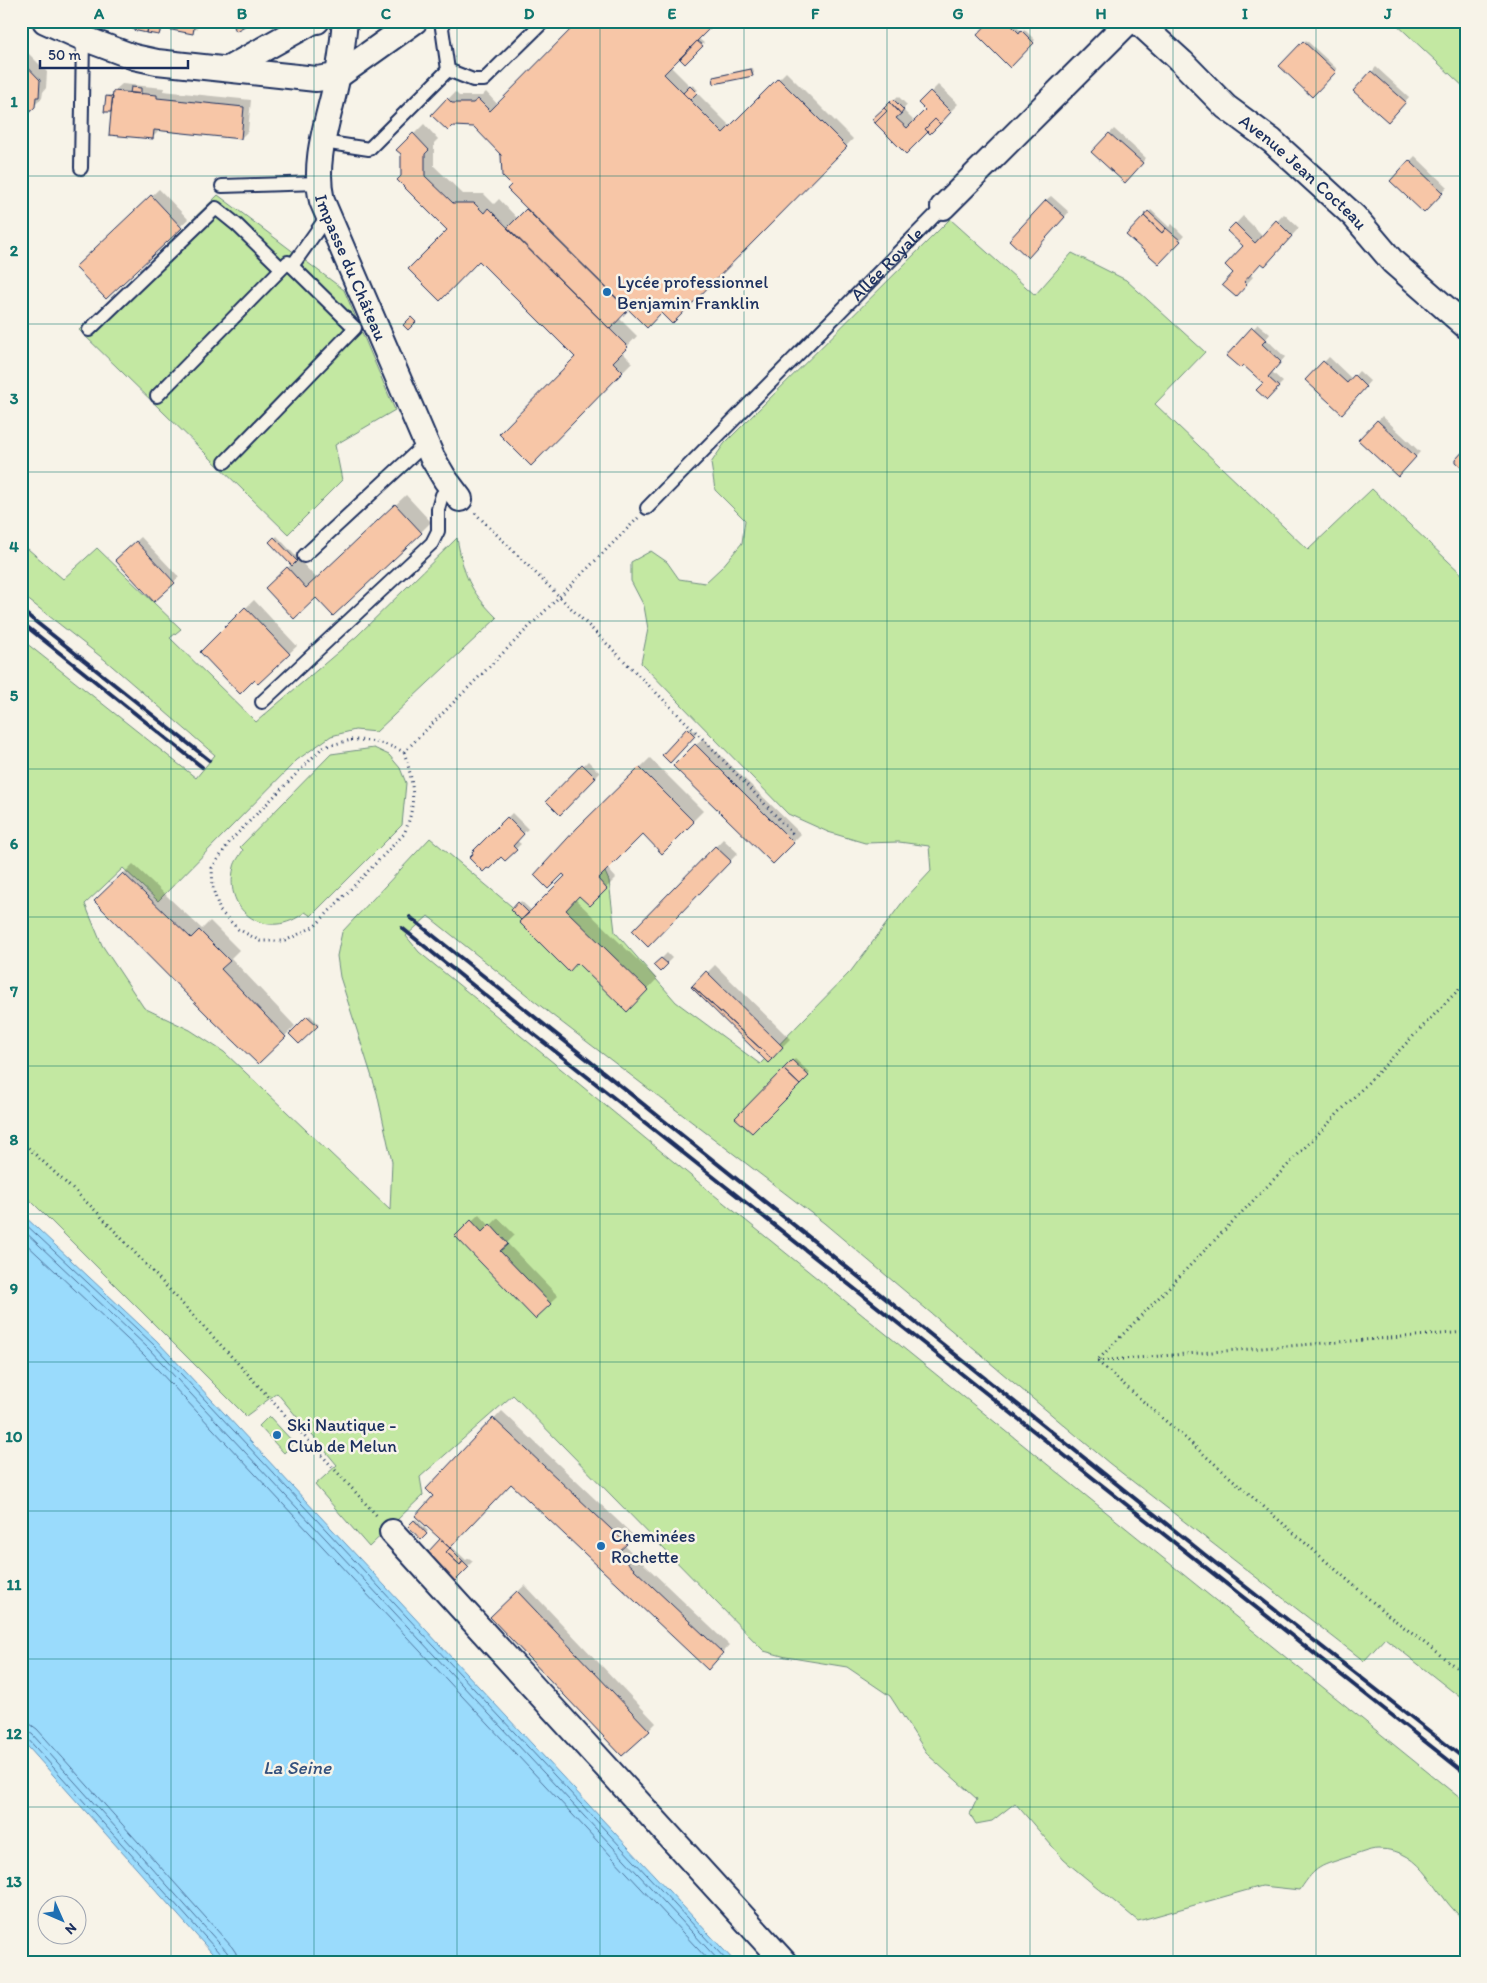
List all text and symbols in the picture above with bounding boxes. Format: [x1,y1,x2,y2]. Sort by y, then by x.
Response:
text: A [93,4,105,23]
text: B [237,4,248,23]
text: C [381,4,392,23]
text: D [524,4,535,23]
text: E [668,4,677,23]
text: F [811,4,820,23]
text: G [952,4,964,23]
text: H [1095,4,1107,23]
text: I [1242,4,1248,23]
text: J [1383,4,1392,23]
scale bar [40,38,188,70]
text: 50 m [48,46,81,64]
text: 1 [10,92,18,111]
street label: Avenue Jean Cocteau [1235,110,1372,234]
street label: Impasse du Château [310,192,392,344]
street label: Allée Royale [846,223,928,306]
text: 2 [10,241,19,260]
place label: Lycée professionnel Benjamin Franklin [617,271,768,314]
marker: Lycée professionnel Benjamin Franklin [601,286,613,298]
text: 3 [10,389,19,408]
text: 4 [9,537,19,556]
text: 5 [10,686,19,705]
text: 6 [10,834,19,853]
text: 7 [9,982,18,1001]
text: 8 [10,1130,19,1149]
text: 9 [10,1279,18,1298]
place label: Ski Nautique - Club de Melun [287,1414,397,1457]
text: 10 [5,1427,23,1446]
marker: Ski Nautique - Club de Melun [271,1429,283,1441]
place label: Cheminées Rochette [611,1525,695,1568]
marker: Cheminées Rochette [595,1540,607,1552]
text: 11 [7,1575,22,1594]
text: 12 [6,1724,23,1743]
water label: La Seine [263,1756,332,1779]
text: 13 [6,1872,22,1891]
north arrow [38,1896,88,1946]
text: N [61,1919,80,1938]

